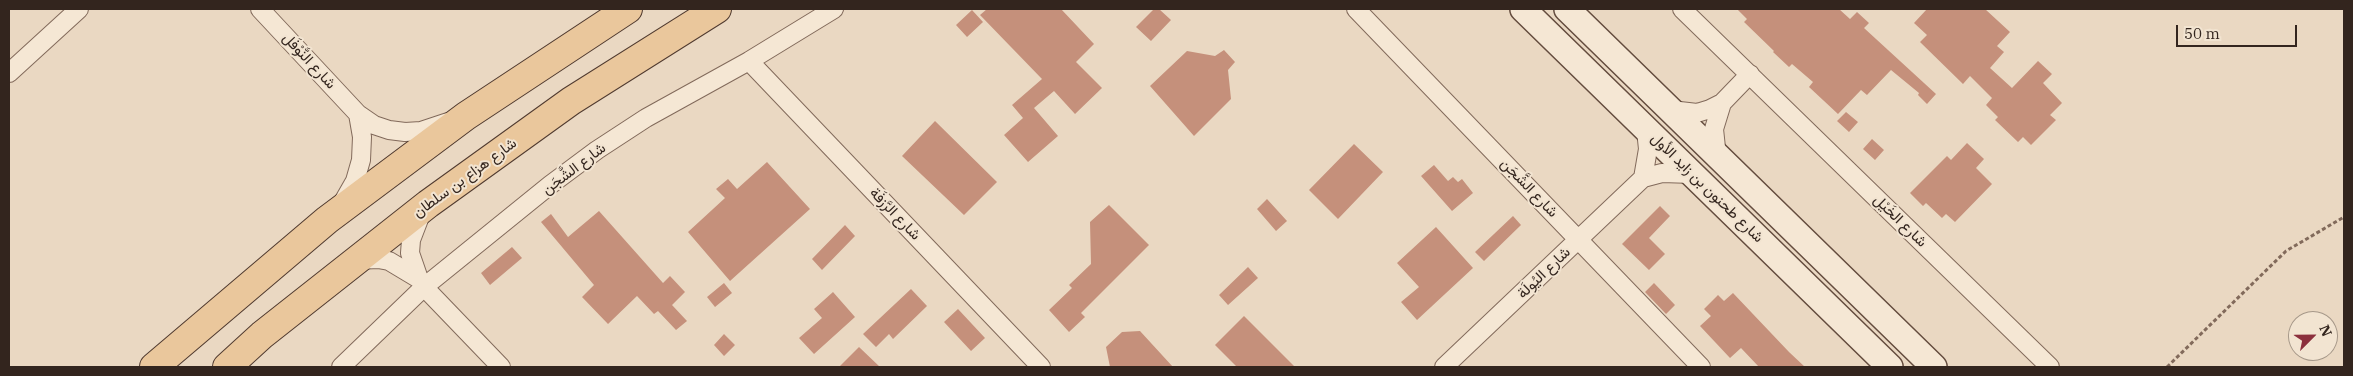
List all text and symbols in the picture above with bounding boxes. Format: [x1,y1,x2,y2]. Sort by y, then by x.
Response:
scale bar [2178,15,2299,47]
text: 50 m [2184,24,2220,43]
street label: شارع النَّوْفَل [279,29,339,93]
street label: شارع طحنون بن زايد الأول [1647,130,1767,246]
street label: شارع هزاع بن سلطان [410,134,520,222]
street label: شارع الشَّجَن [539,139,609,199]
street label: شارع الشَّجَن [1496,155,1562,221]
street label: شارع الرَّزفَة [866,184,924,244]
street label: شارع الخَيْل [1869,191,1931,251]
street label: شارع اليُولَة [1514,243,1574,303]
north arrow [2288,311,2338,361]
text: N [2315,322,2336,339]

